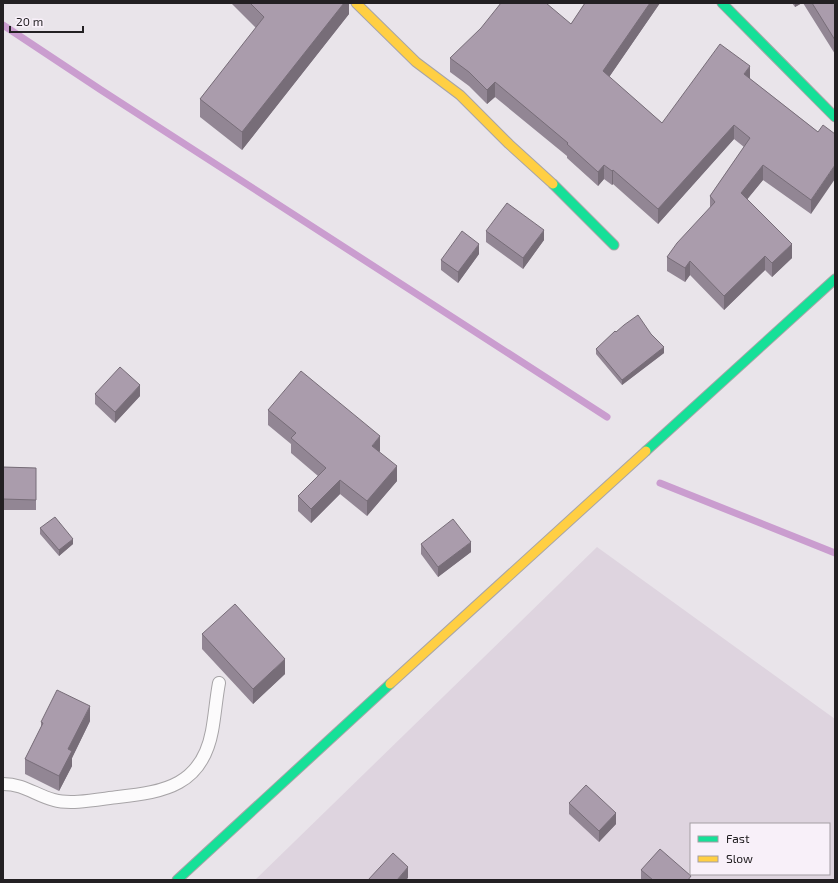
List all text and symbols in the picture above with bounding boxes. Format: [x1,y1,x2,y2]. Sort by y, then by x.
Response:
scale bar [10,8,83,34]
text: 20 m [16,14,43,28]
legend [690,823,830,875]
text: Fast [726,831,750,845]
text: Slow [726,851,753,865]

